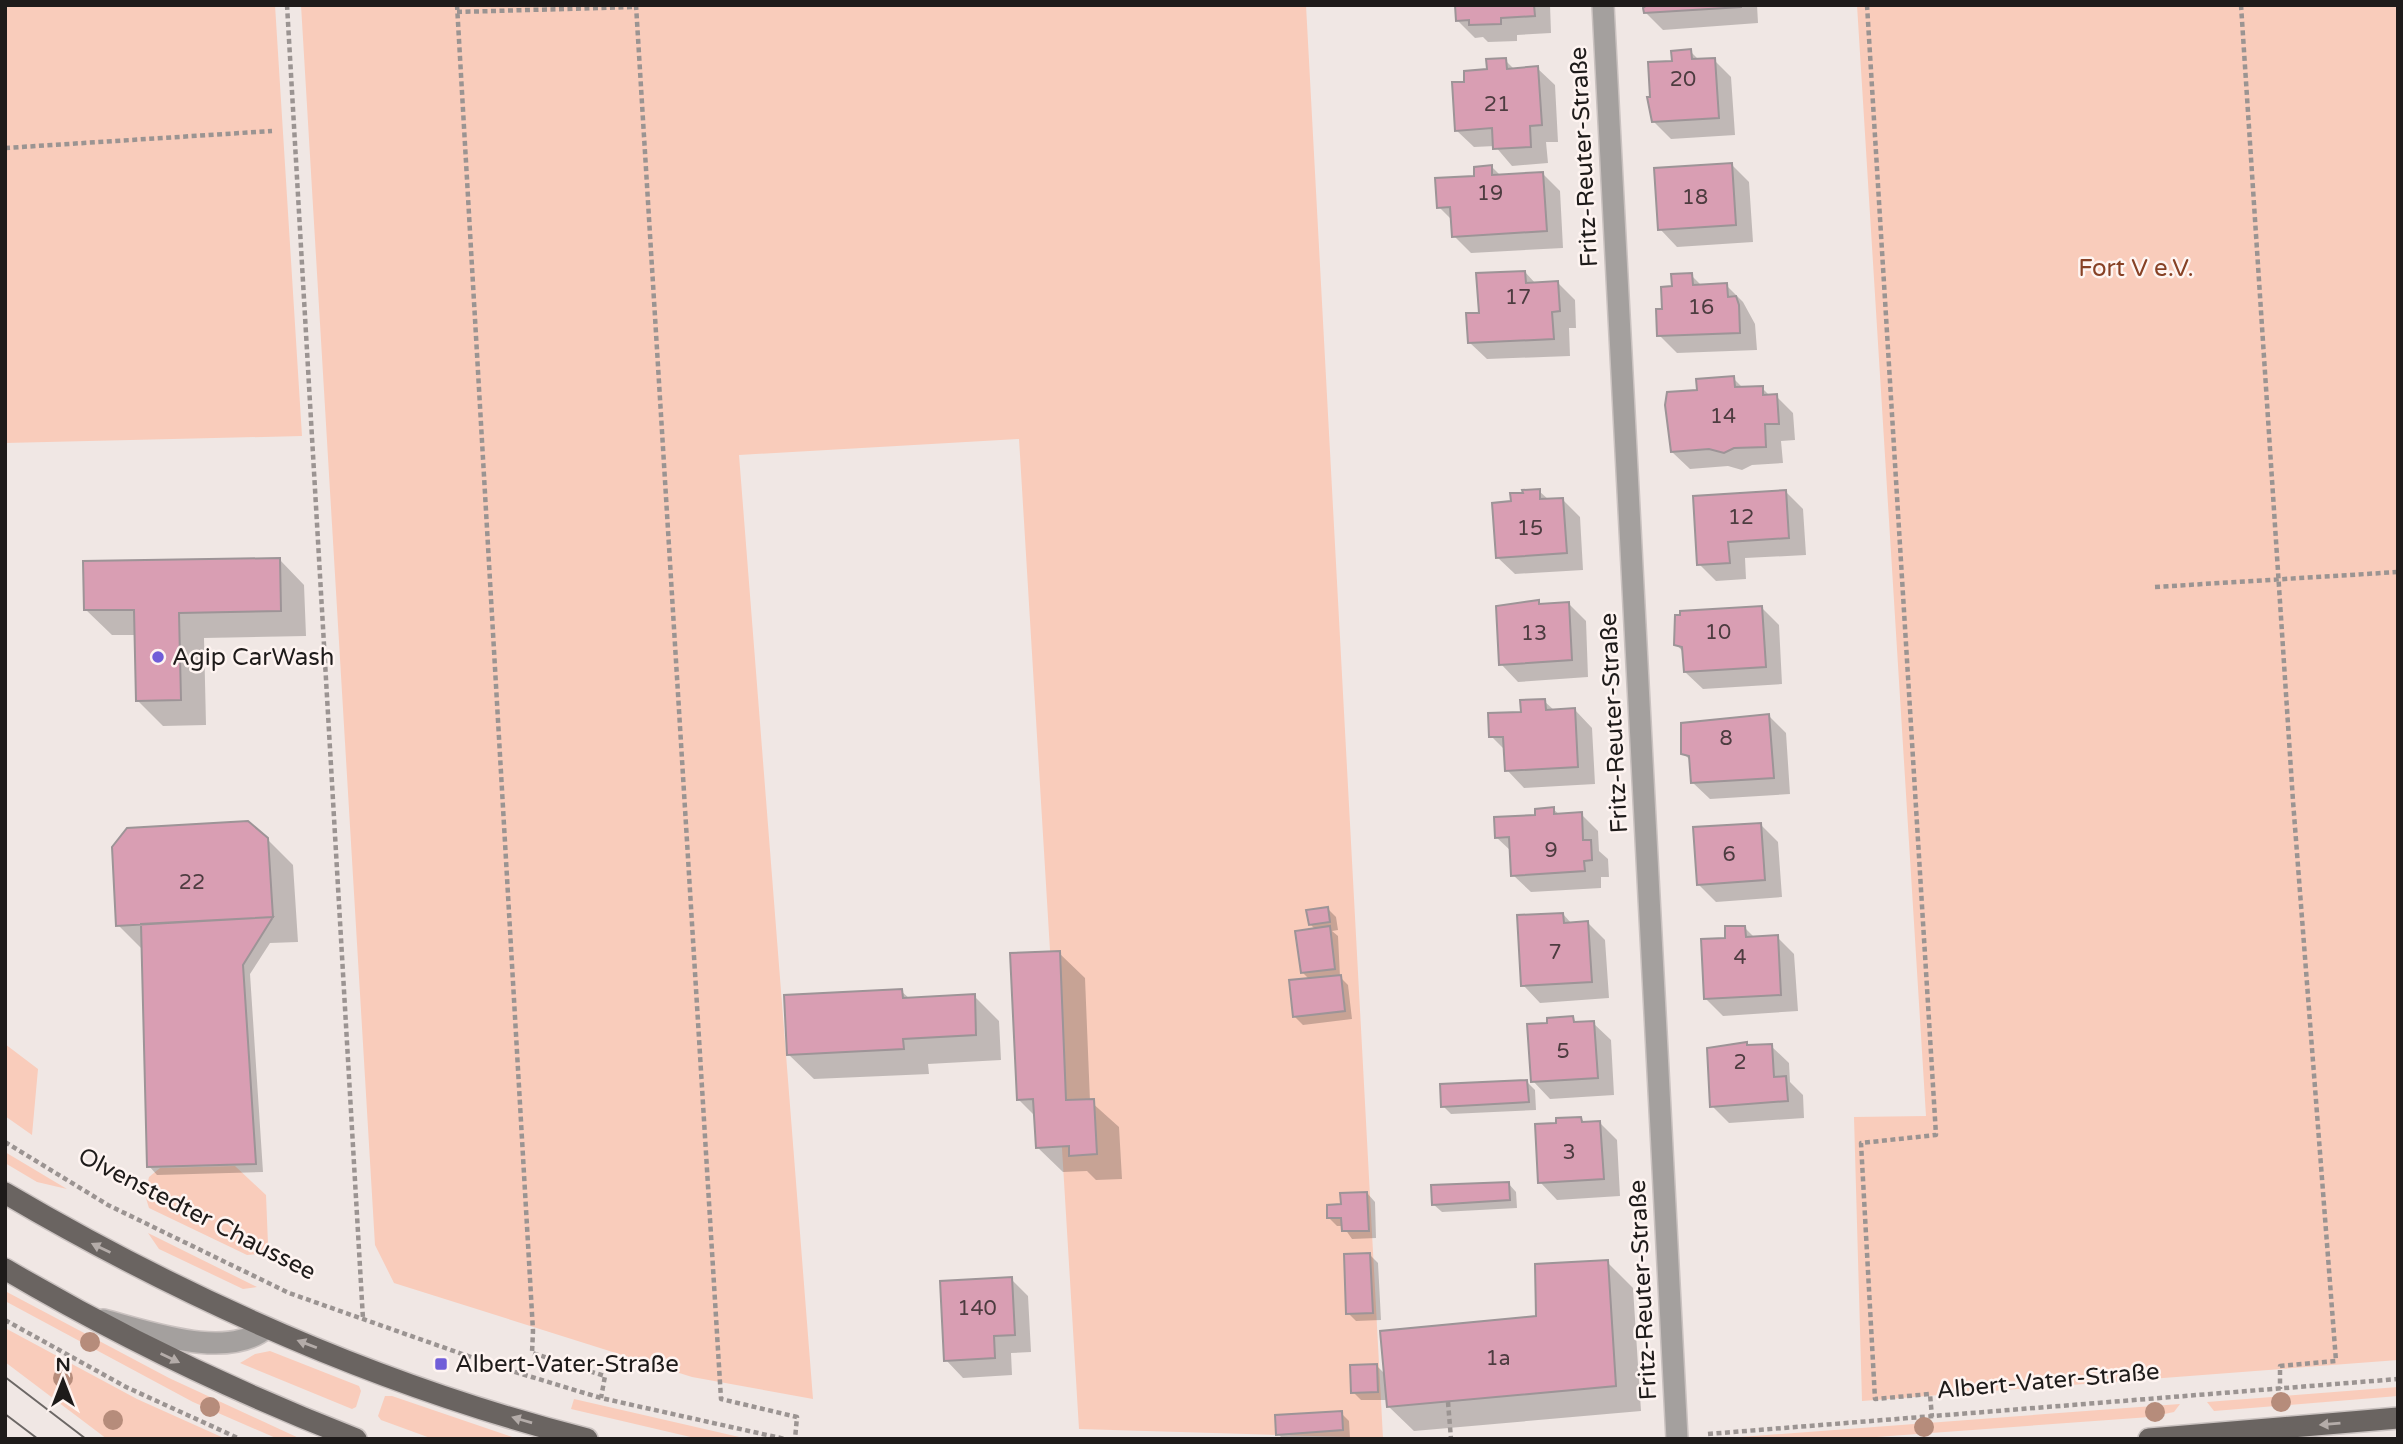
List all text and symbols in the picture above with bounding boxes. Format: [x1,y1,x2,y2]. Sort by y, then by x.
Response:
street label: Fritz-Reuter-Straße [1564,46,1604,268]
house number: 20 [1670,67,1696,92]
house number: 21 [1484,92,1510,117]
house number: 19 [1477,181,1503,206]
house number: 18 [1682,185,1708,210]
park label: Fort V e.V. [2078,254,2194,283]
house number: 17 [1505,285,1531,310]
house number: 16 [1688,295,1714,320]
house number: 14 [1710,404,1736,429]
house number: 12 [1728,505,1754,530]
house number: 15 [1517,516,1543,541]
street label: Fritz-Reuter-Straße [1594,612,1634,834]
house number: 10 [1705,620,1731,645]
house number: 13 [1521,621,1547,646]
place label: Agip CarWash [172,643,334,672]
marker: Agip CarWash [150,649,166,665]
house number: 8 [1719,726,1733,751]
house number: 9 [1544,838,1558,863]
house number: 6 [1722,842,1736,867]
house number: 22 [179,870,205,895]
house number: 7 [1548,940,1562,965]
house number: 4 [1733,945,1747,970]
house number: 5 [1556,1039,1570,1064]
house number: 2 [1733,1050,1747,1075]
house number: 3 [1562,1140,1576,1165]
street label: Olvenstedter Chaussee [73,1141,321,1287]
street label: Fritz-Reuter-Straße [1623,1179,1663,1401]
one-way arrow [91,1243,111,1254]
house number: 140 [957,1296,997,1321]
one-way arrow [297,1339,318,1350]
north arrow [28,1346,98,1416]
house number: 1a [1486,1346,1511,1371]
place label: Albert-Vater-Straße [455,1350,679,1379]
one-way arrow [160,1352,180,1364]
text: N [55,1354,71,1376]
marker: Albert-Vater-Straße [433,1356,449,1372]
street label: Albert-Vater-Straße [1935,1357,2161,1405]
one-way arrow [511,1414,532,1424]
one-way arrow [2319,1419,2341,1430]

